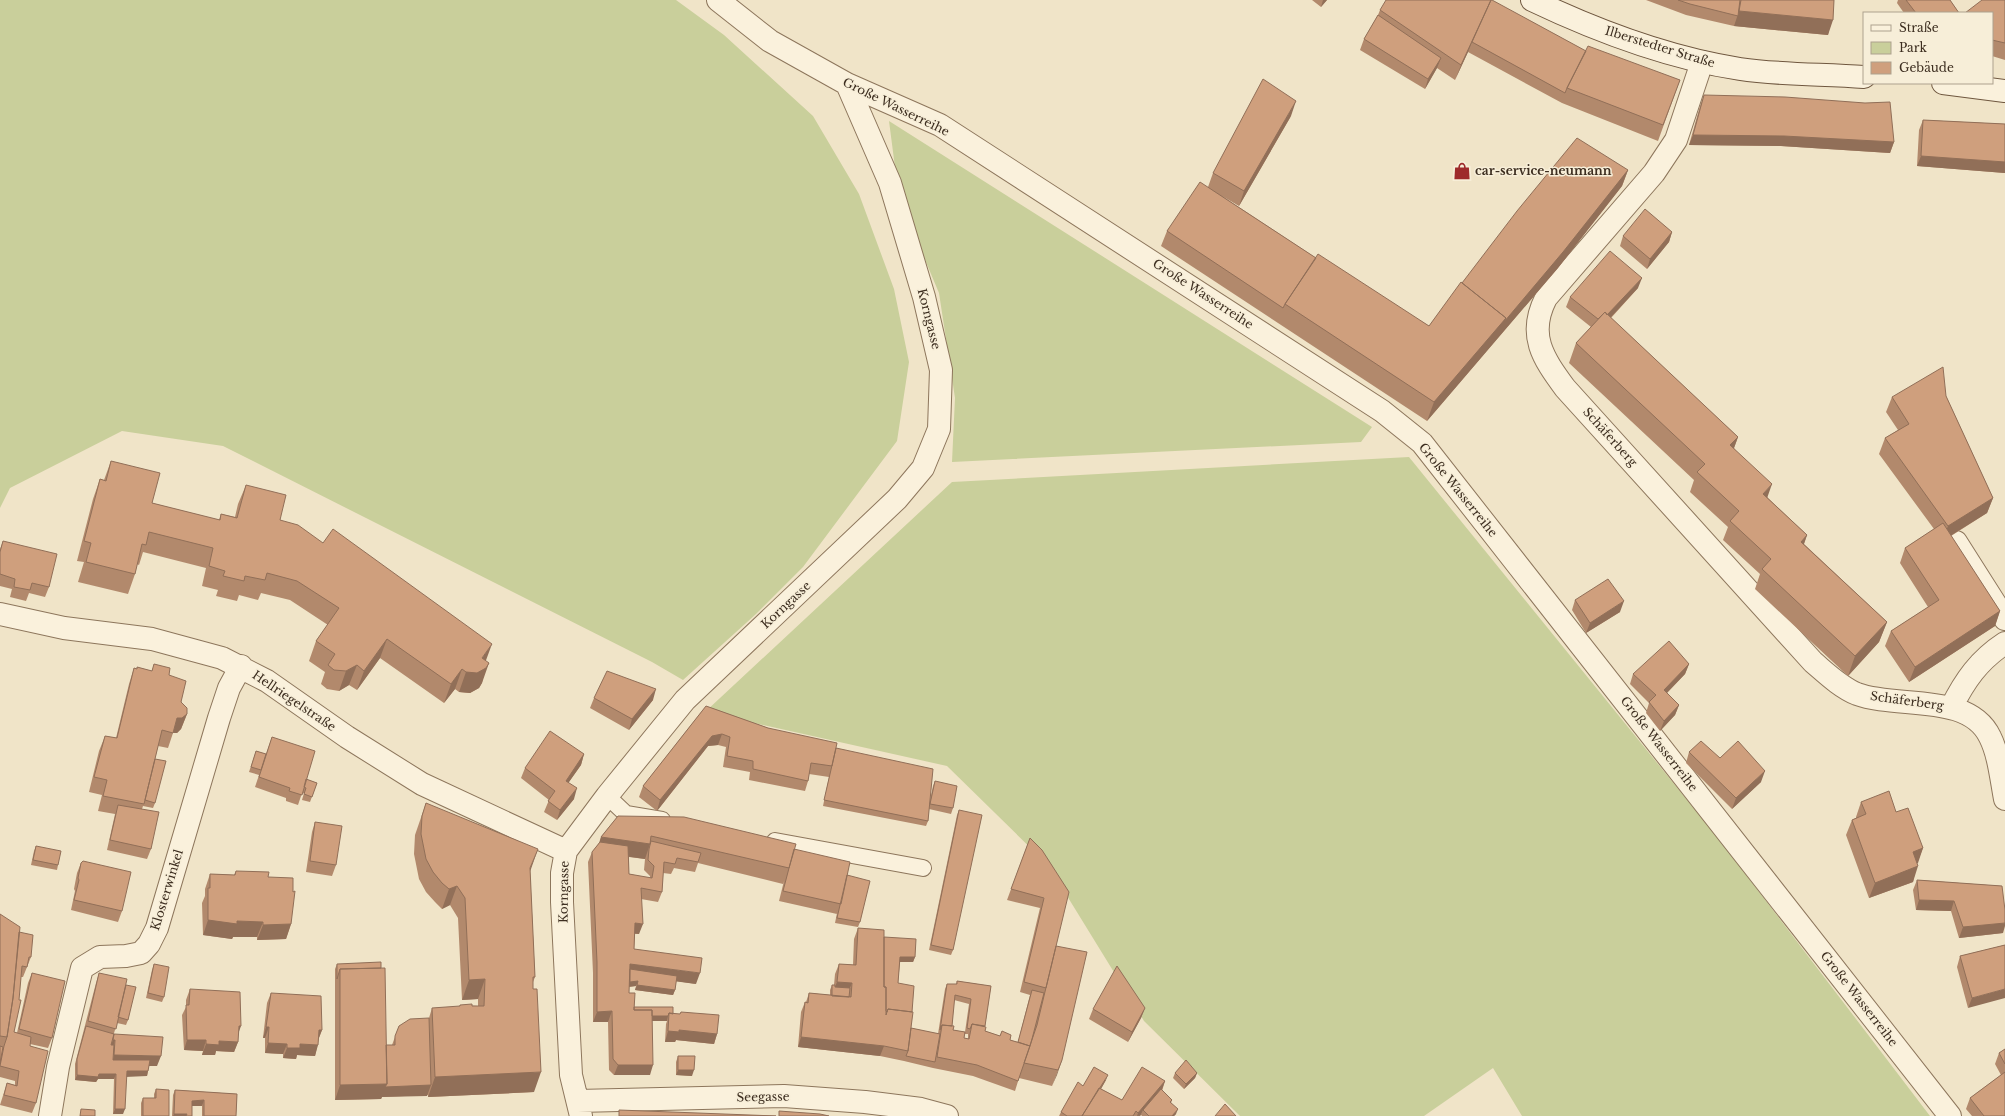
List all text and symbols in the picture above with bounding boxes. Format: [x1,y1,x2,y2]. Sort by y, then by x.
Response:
legend [1863,12,1993,84]
text: Straße [1899,20,1939,35]
street label: Ilberstedter Straße [1603,23,1717,70]
text: Park [1899,40,1927,55]
text: Gebäude [1899,60,1954,75]
street label: Große Wasserreihe [840,74,952,139]
shop icon: car-service-neumann [1452,161,1472,181]
place label: car-service-neumann [1475,163,1612,178]
street label: Große Wasserreihe [1150,255,1256,332]
street label: Korngasse [915,287,944,351]
street label: Schäferberg [1580,404,1641,470]
street label: Große Wasserreihe [1416,440,1501,540]
street label: Korngasse [758,578,814,631]
street label: Hellriegelstraße [250,667,339,734]
street label: Schäferberg [1869,688,1946,713]
street label: Große Wasserreihe [1618,693,1701,794]
street label: Klosterwinkel [147,847,186,932]
street label: Korngasse [555,861,572,923]
street label: Große Wasserreihe [1818,948,1901,1049]
street label: Seegasse [736,1089,790,1104]

